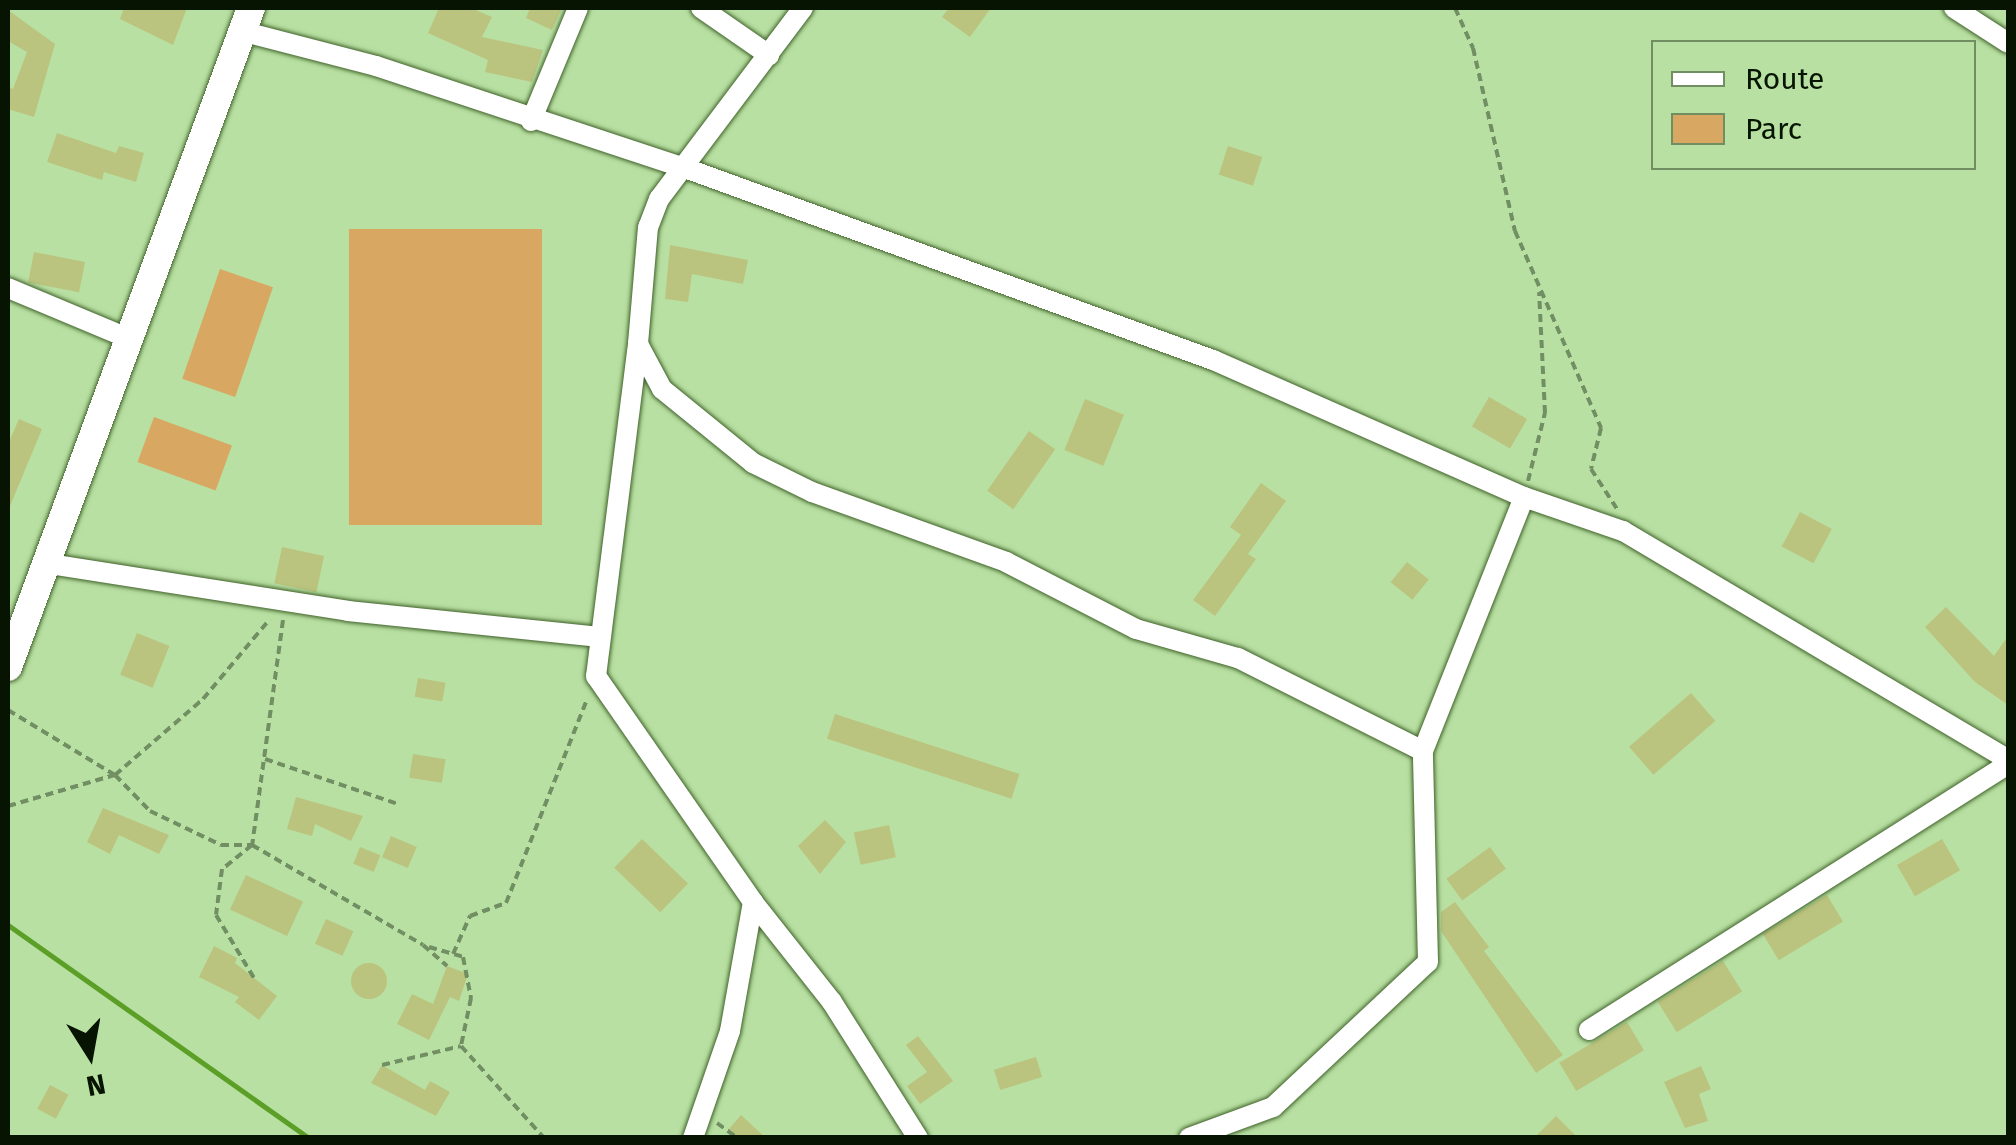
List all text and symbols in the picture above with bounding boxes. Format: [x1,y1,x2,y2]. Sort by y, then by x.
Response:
legend [1651,40,1976,170]
text: Route [1745,61,1824,97]
text: Parc [1745,111,1802,147]
north arrow [40,1005,140,1105]
text: N [84,1067,108,1103]

